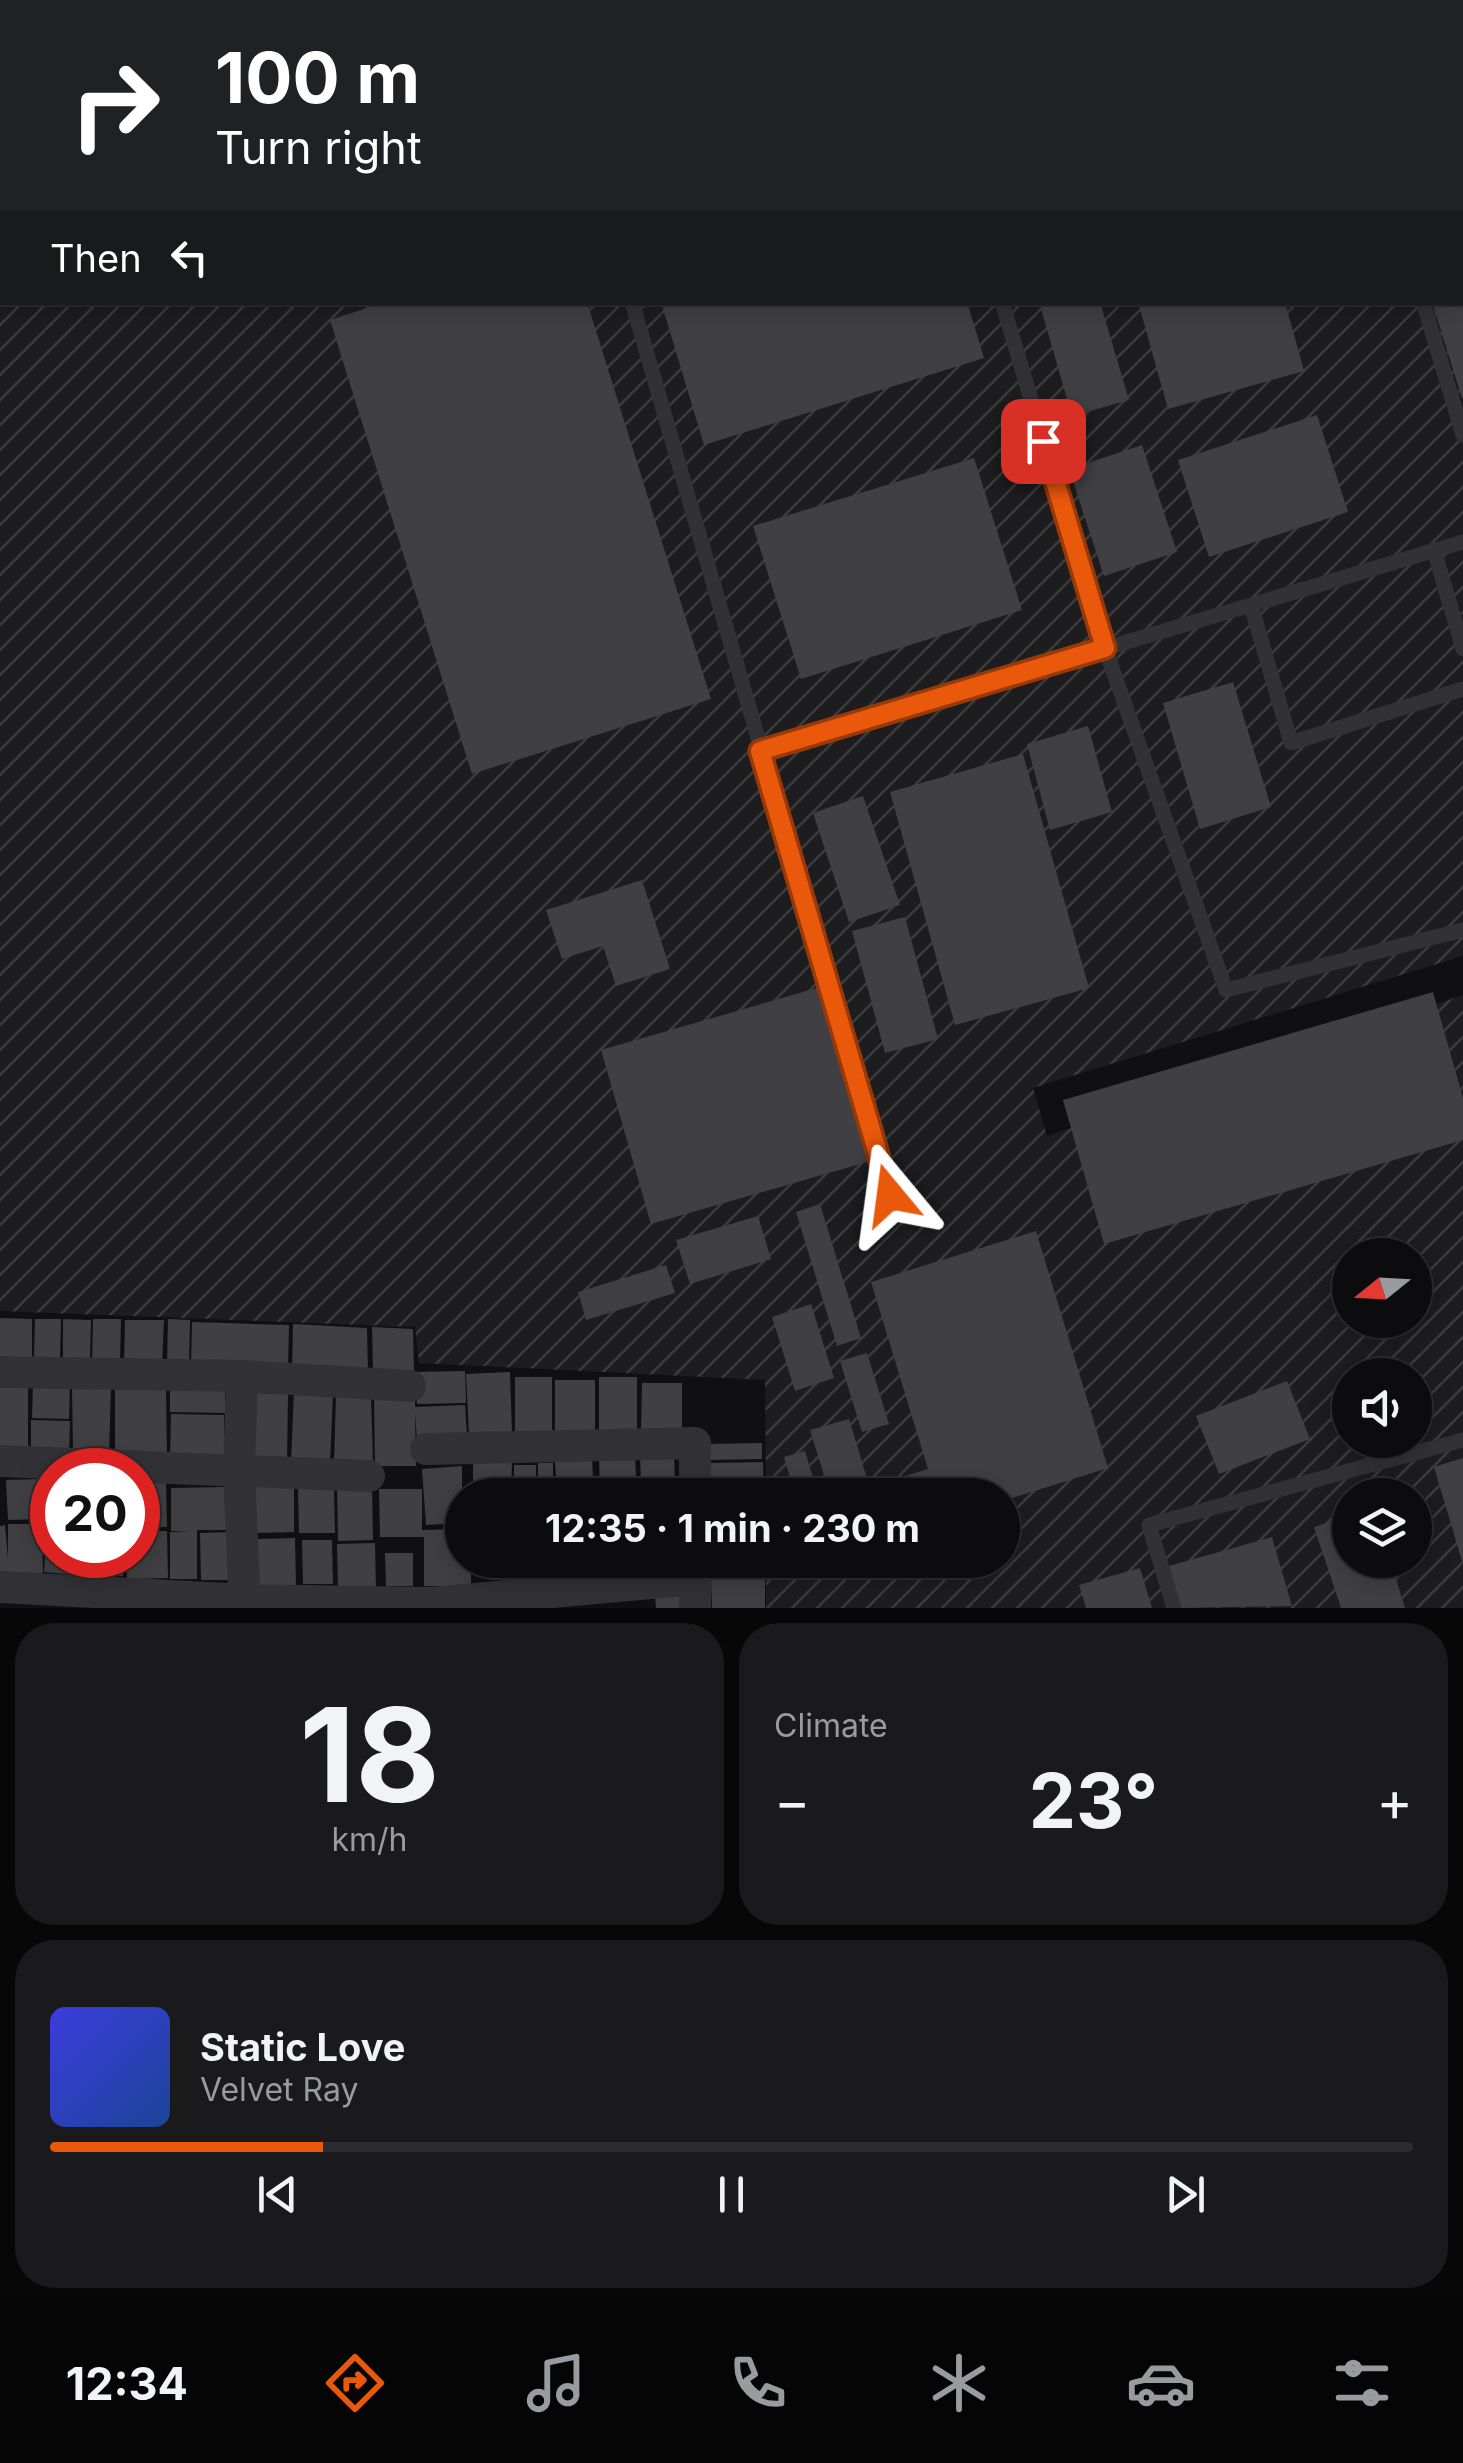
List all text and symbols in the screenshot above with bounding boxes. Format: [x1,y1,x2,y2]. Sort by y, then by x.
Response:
text: 100 m [215,35,420,120]
icon: right [50,40,180,170]
text: Turn right [215,120,422,175]
icon: left [162,230,217,285]
text: Then [50,235,142,281]
pin [1001,399,1086,484]
icon: arrive [1016,414,1071,469]
position arrow [838,1143,942,1247]
north arrow [1332,1238,1432,1338]
map controls [1332,1238,1432,1578]
button: sound [1332,1358,1432,1458]
speed limit sign: 20 [30,1448,160,1578]
button: layers [1332,1478,1432,1578]
text: 12:35 · 1 min · 230 m [545,1505,920,1551]
text: 18 [299,1676,440,1833]
text: Climate [774,1706,888,1745]
text: 23° [1029,1755,1158,1846]
text: − [774,1768,810,1834]
text: + [1377,1768,1413,1834]
text: km/h [331,1820,408,1859]
text: Static Love [200,2024,405,2070]
text: Velvet Ray [200,2070,358,2109]
icon: previous [250,2167,305,2222]
icon: pause [704,2167,759,2222]
icon: next [1158,2167,1213,2222]
icon: directions [320,2348,390,2418]
icon: music [521,2348,591,2418]
icon: phone [723,2348,793,2418]
icon: climate [924,2348,994,2418]
icon: car [1126,2348,1196,2418]
icon: filters [1327,2348,1397,2418]
text: 12:34 [66,2356,188,2411]

